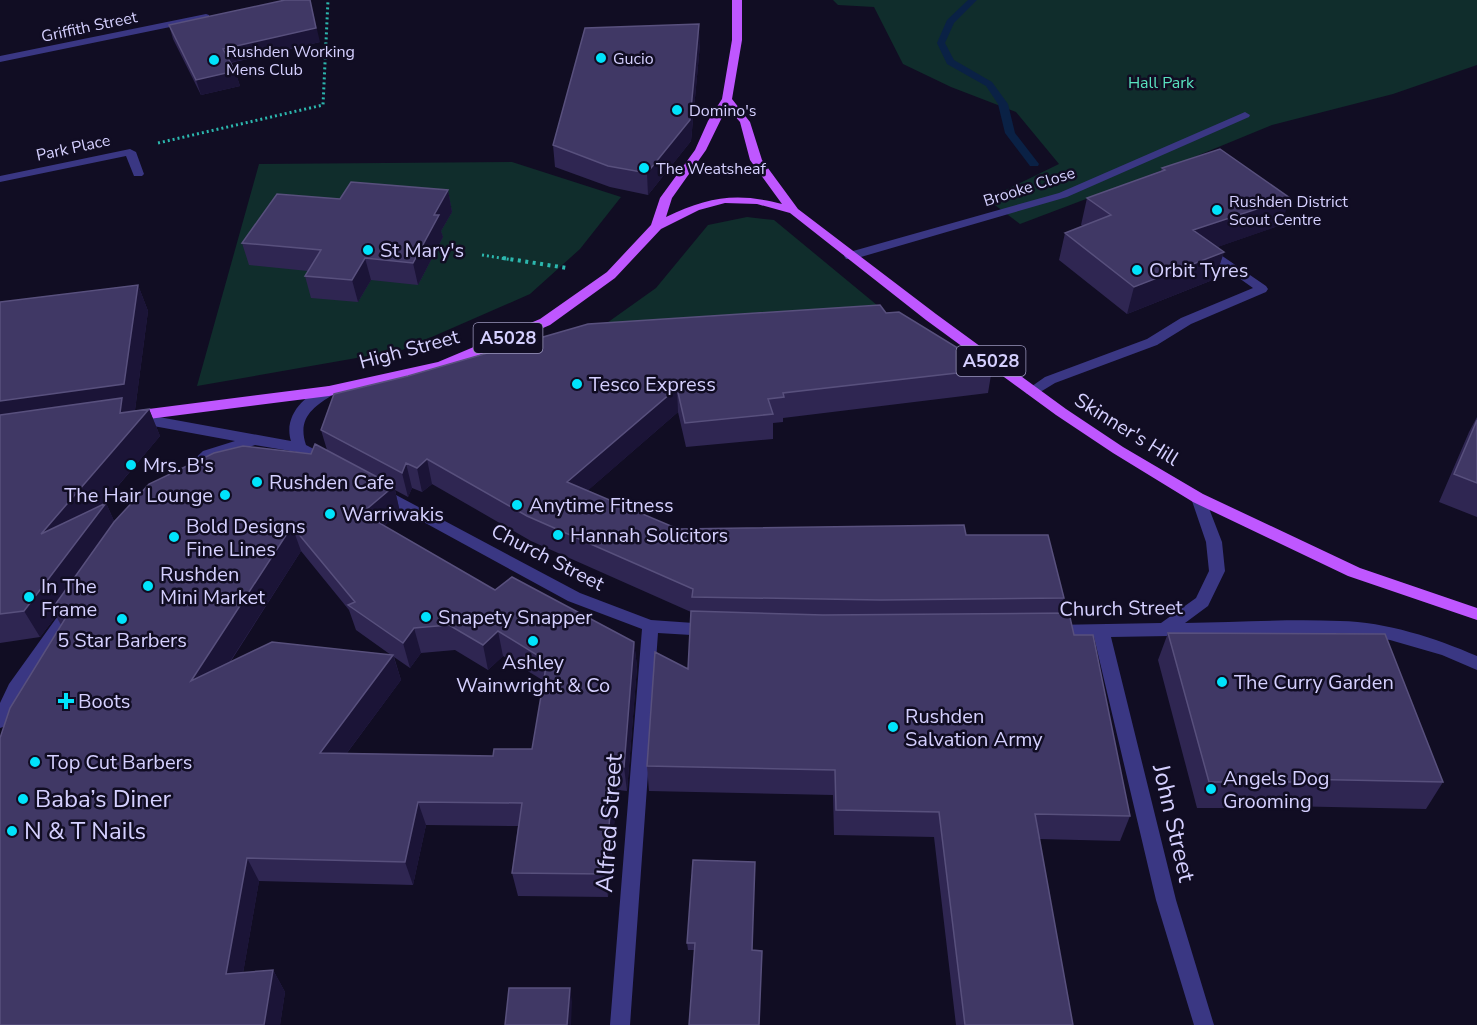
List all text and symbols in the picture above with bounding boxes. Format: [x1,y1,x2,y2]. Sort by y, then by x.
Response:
street label: Griffith Street [39,6,140,48]
place label: Rushden Working Mens Club [226,41,355,81]
place label: Gucio [613,48,654,70]
marker: Gucio [594,51,608,65]
marker: Rushden Working Mens Club [207,53,221,67]
park label: Hall Park [1128,72,1195,94]
place label: Domino's [689,100,756,122]
marker: Domino's [670,103,684,117]
street label: Park Place [34,129,112,167]
place label: The Weatsheaf [656,158,766,180]
marker: The Weatsheaf [637,161,651,175]
street label: Brooke Close [981,162,1078,212]
place label: Rushden District Scout Centre [1229,191,1348,231]
marker: Rushden District Scout Centre [1210,203,1224,217]
place label: St Mary's [380,237,464,264]
marker: St Mary's [361,243,375,257]
place label: Orbit Tyres [1149,257,1248,284]
marker: Orbit Tyres [1130,263,1144,277]
street label: High Street [356,323,463,376]
road number: A5028 [474,323,542,353]
road number: A5028 [956,346,1026,376]
place label: Tesco Express [589,371,716,398]
marker: Tesco Express [570,377,584,391]
street label: Skinner's Hill [1069,387,1184,472]
place label: Mrs. B's [143,452,214,479]
marker: Mrs. B's [124,458,138,472]
place label: Rushden Cafe [269,469,394,496]
marker: Rushden Cafe [250,475,264,489]
place label: The Hair Lounge [64,482,213,509]
marker: The Hair Lounge [218,488,232,502]
place label: Anytime Fitness [529,492,674,519]
marker: Anytime Fitness [510,498,524,512]
place label: Warriwakis [342,501,444,528]
marker: Warriwakis [323,507,337,521]
place label: Bold Designs Fine Lines [186,513,306,563]
street label: Church Street [487,517,610,598]
place label: Hannah Solicitors [570,522,728,549]
marker: Hannah Solicitors [551,528,565,542]
marker: Bold Designs Fine Lines [167,530,181,544]
place label: Rushden Mini Market [160,561,266,611]
place label: In The Frame [41,573,97,623]
marker: Rushden Mini Market [141,579,155,593]
marker: In The Frame [22,590,36,604]
street label: Church Street [1059,594,1184,623]
place label: Snapety Snapper [438,604,592,631]
marker: Snapety Snapper [419,610,433,624]
marker: 5 Star Barbers [115,612,129,626]
place label: 5 Star Barbers [57,627,187,654]
marker: Ashley Wainwright & Co [526,634,540,648]
place label: Ashley Wainwright & Co [456,649,610,699]
place label: The Curry Garden [1234,669,1394,696]
marker: The Curry Garden [1215,675,1229,689]
place label: Boots [78,688,130,715]
marker: Boots [59,694,73,708]
place label: Rushden Salvation Army [905,703,1043,753]
marker: Rushden Salvation Army [886,720,900,734]
place label: Top Cut Barbers [47,749,192,776]
street label: Alfred Street [588,752,630,894]
marker: Top Cut Barbers [28,755,42,769]
street label: John Street [1145,760,1203,886]
place label: Angels Dog Grooming [1223,765,1330,815]
marker: Angels Dog Grooming [1204,782,1218,796]
place label: Baba’s Diner [35,783,171,815]
marker: Baba’s Diner [16,792,30,806]
place label: N & T Nails [24,815,146,847]
marker: N & T Nails [5,824,19,838]

